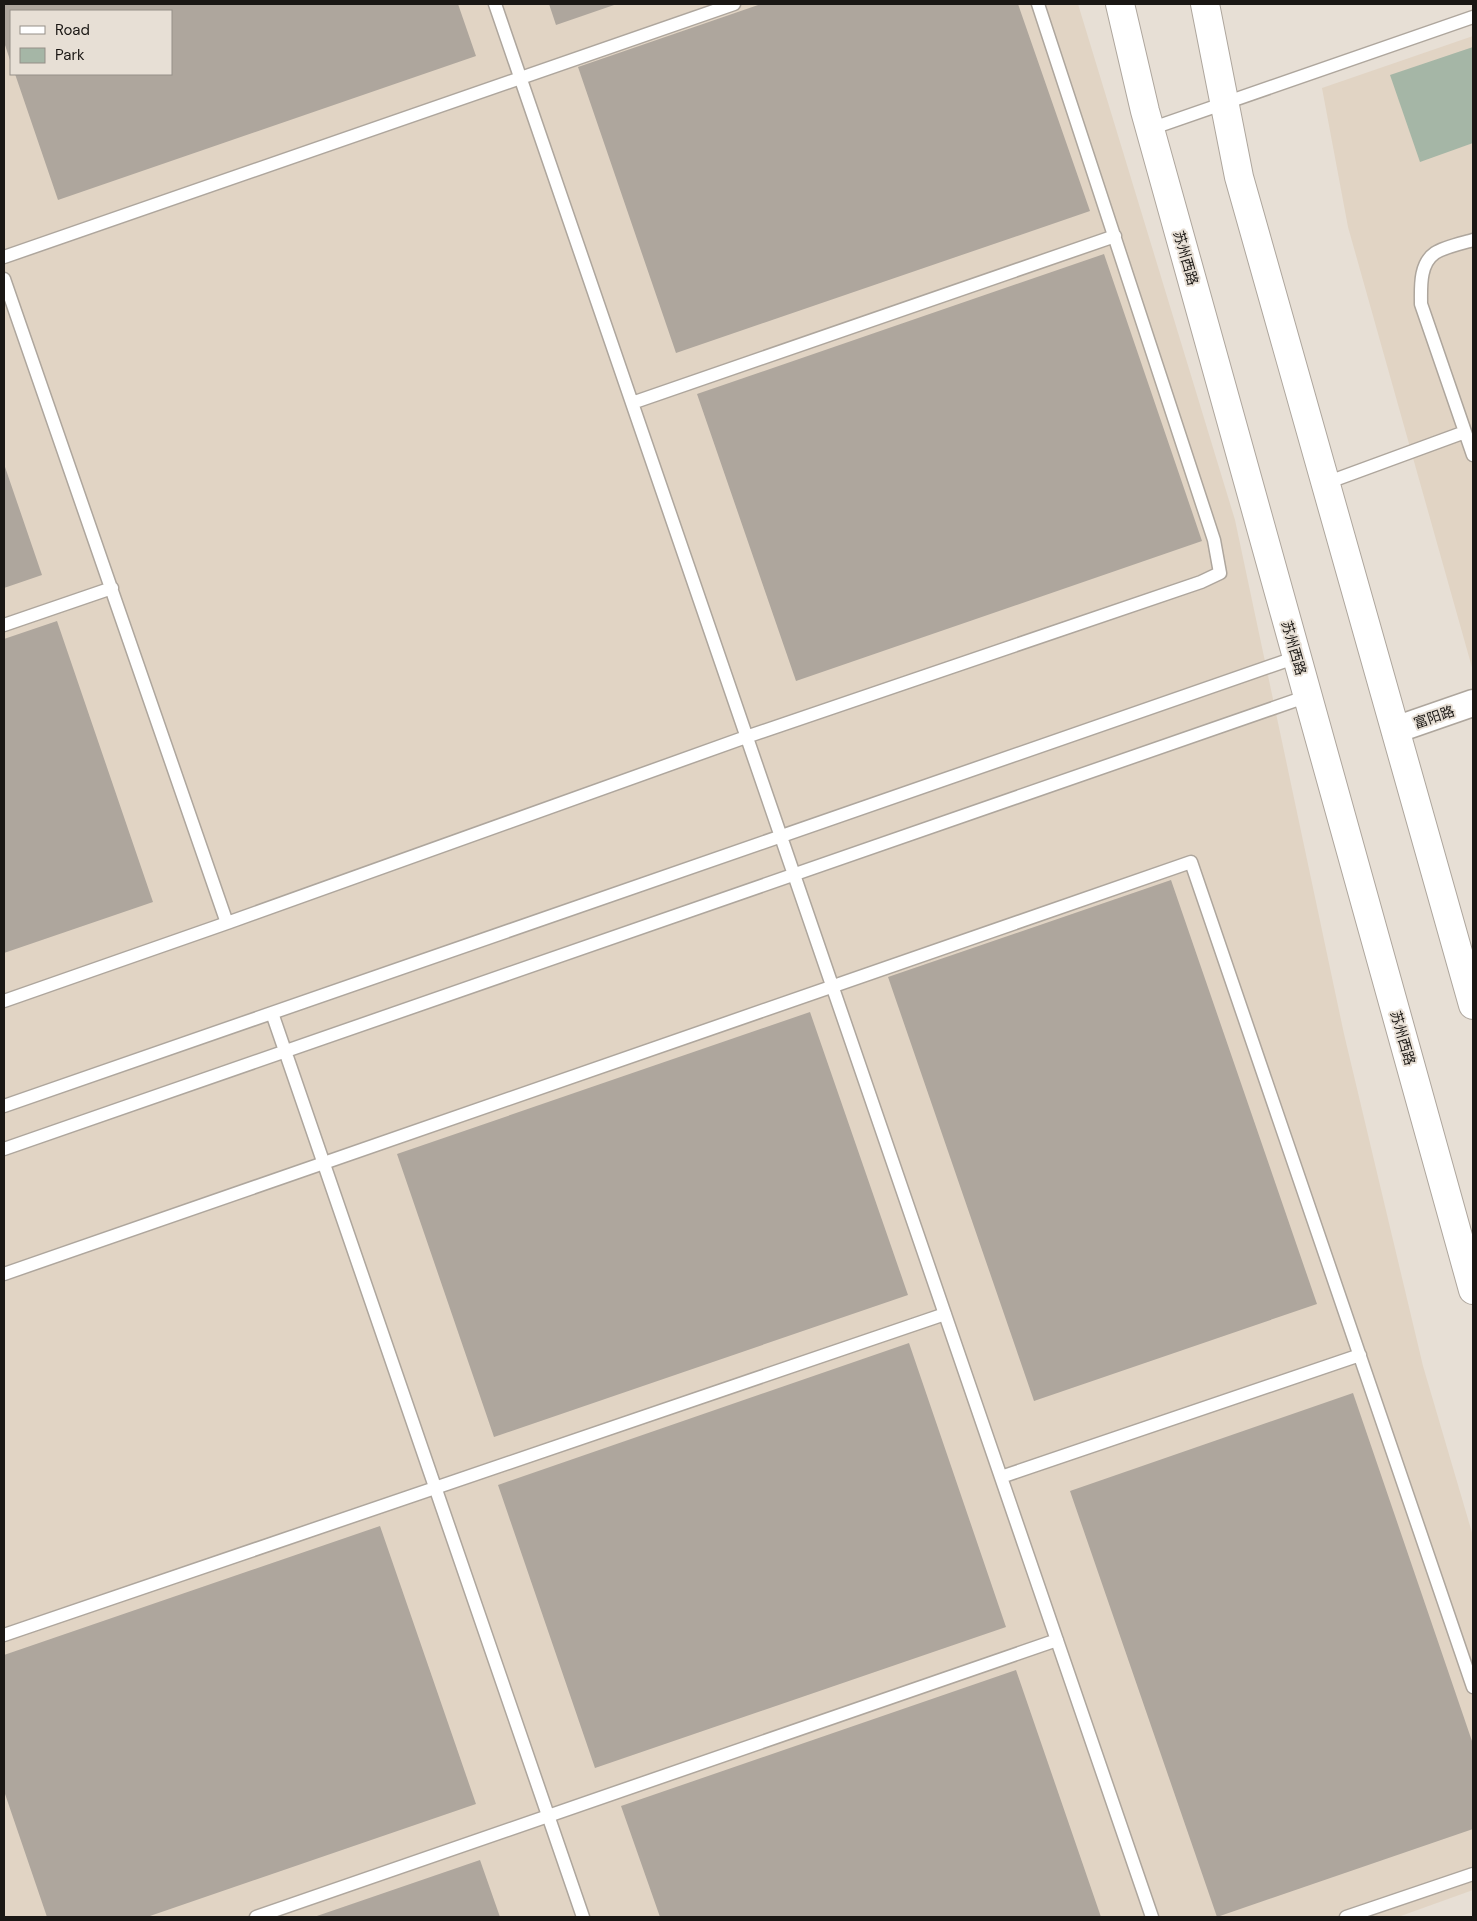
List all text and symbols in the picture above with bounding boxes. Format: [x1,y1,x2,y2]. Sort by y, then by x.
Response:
legend [10,10,172,75]
text: Road [55,20,90,40]
text: Park [55,45,85,65]
street label: 苏州西路 [1170,229,1202,287]
street label: 苏州西路 [1278,619,1310,677]
street label: 富阳路 [1411,702,1457,732]
street label: 苏州西路 [1387,1009,1419,1067]

